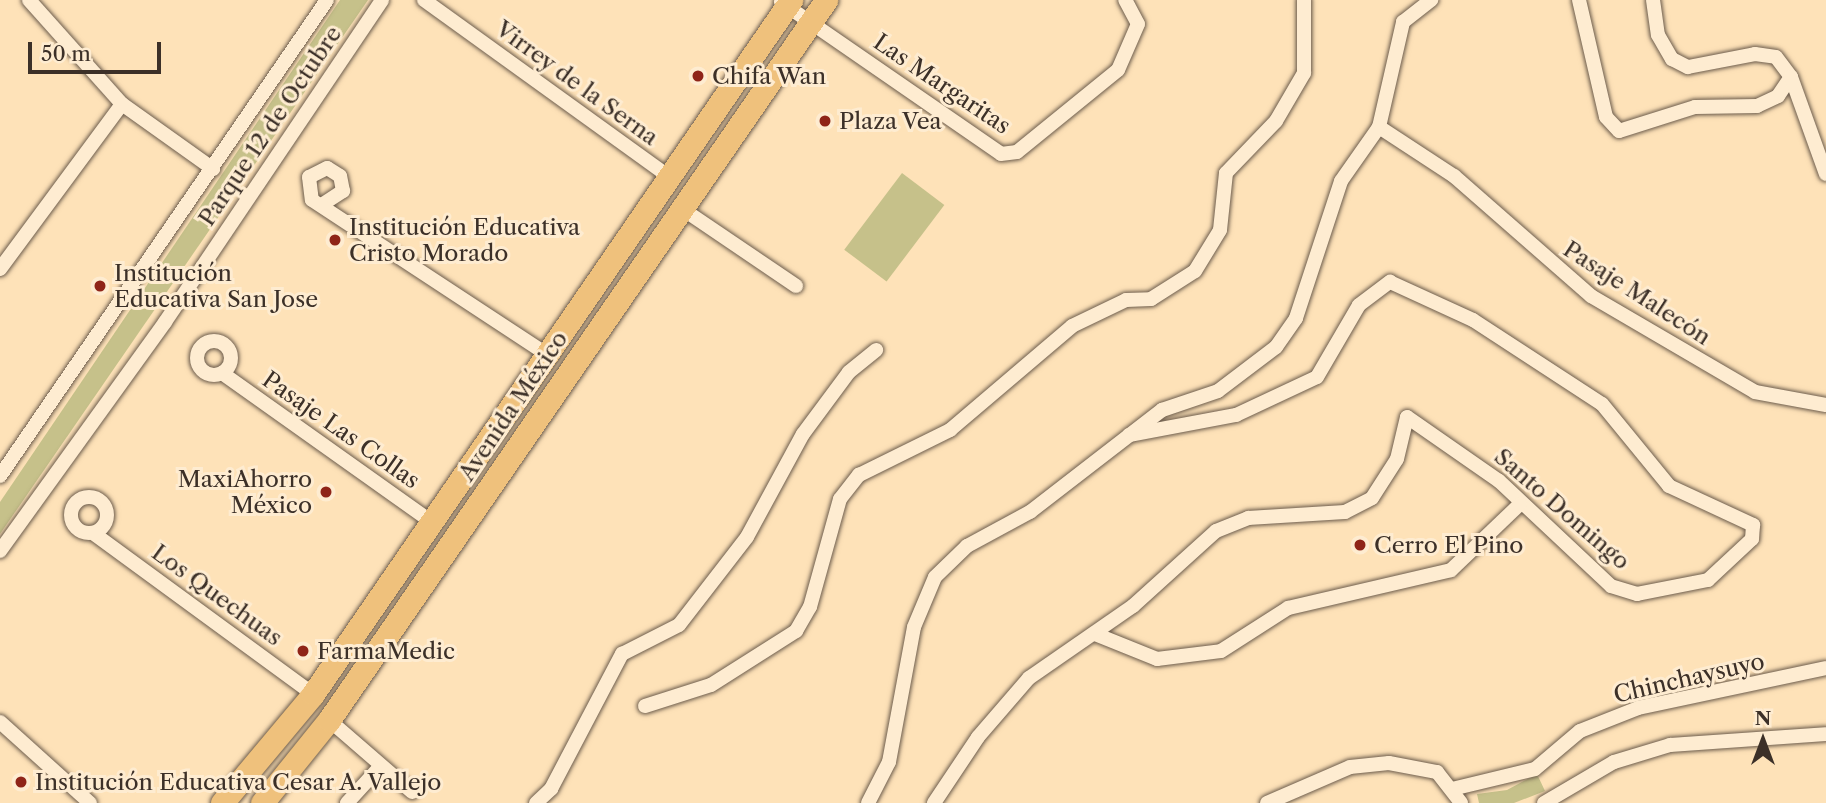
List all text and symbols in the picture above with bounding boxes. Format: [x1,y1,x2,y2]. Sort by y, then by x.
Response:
street label: Virrey de la Serna [490,15,664,151]
street label: Parque 12 de Octubre [193,21,347,231]
scale bar [32,28,164,72]
street label: Las Margaritas [868,28,1016,140]
text: 50 m [41,41,91,66]
place label: Chifa Wan [712,62,827,90]
marker: Chifa Wan [690,68,706,84]
place label: Plaza Vea [839,107,943,135]
marker: Plaza Vea [817,113,833,129]
place label: Institución Educativa Cristo Morado [349,213,580,267]
marker: Institución Educativa Cristo Morado [327,232,343,248]
street label: Pasaje Malecón [1558,235,1716,351]
place label: Institución Educativa San Jose [114,259,318,313]
marker: Institución Educativa San Jose [92,278,108,294]
street label: Avenida México [453,326,573,486]
street label: Pasaje Las Collas [257,365,425,495]
street label: Santo Domingo [1489,443,1635,575]
place label: MaxiAhorro México [178,465,312,519]
marker: MaxiAhorro México [318,484,334,500]
place label: Cerro El Pino [1374,531,1523,559]
marker: Cerro El Pino [1352,537,1368,553]
street label: Los Quechuas [146,538,288,652]
place label: FarmaMedic [317,637,455,665]
marker: FarmaMedic [295,643,311,659]
street label: Chinchaysuyo [1611,647,1767,709]
north arrow [1728,705,1798,775]
text: N [1755,707,1771,730]
place label: Institución Educativa Cesar A. Vallejo [35,768,444,796]
marker: Institución Educativa Cesar A. Vallejo [13,774,29,790]

